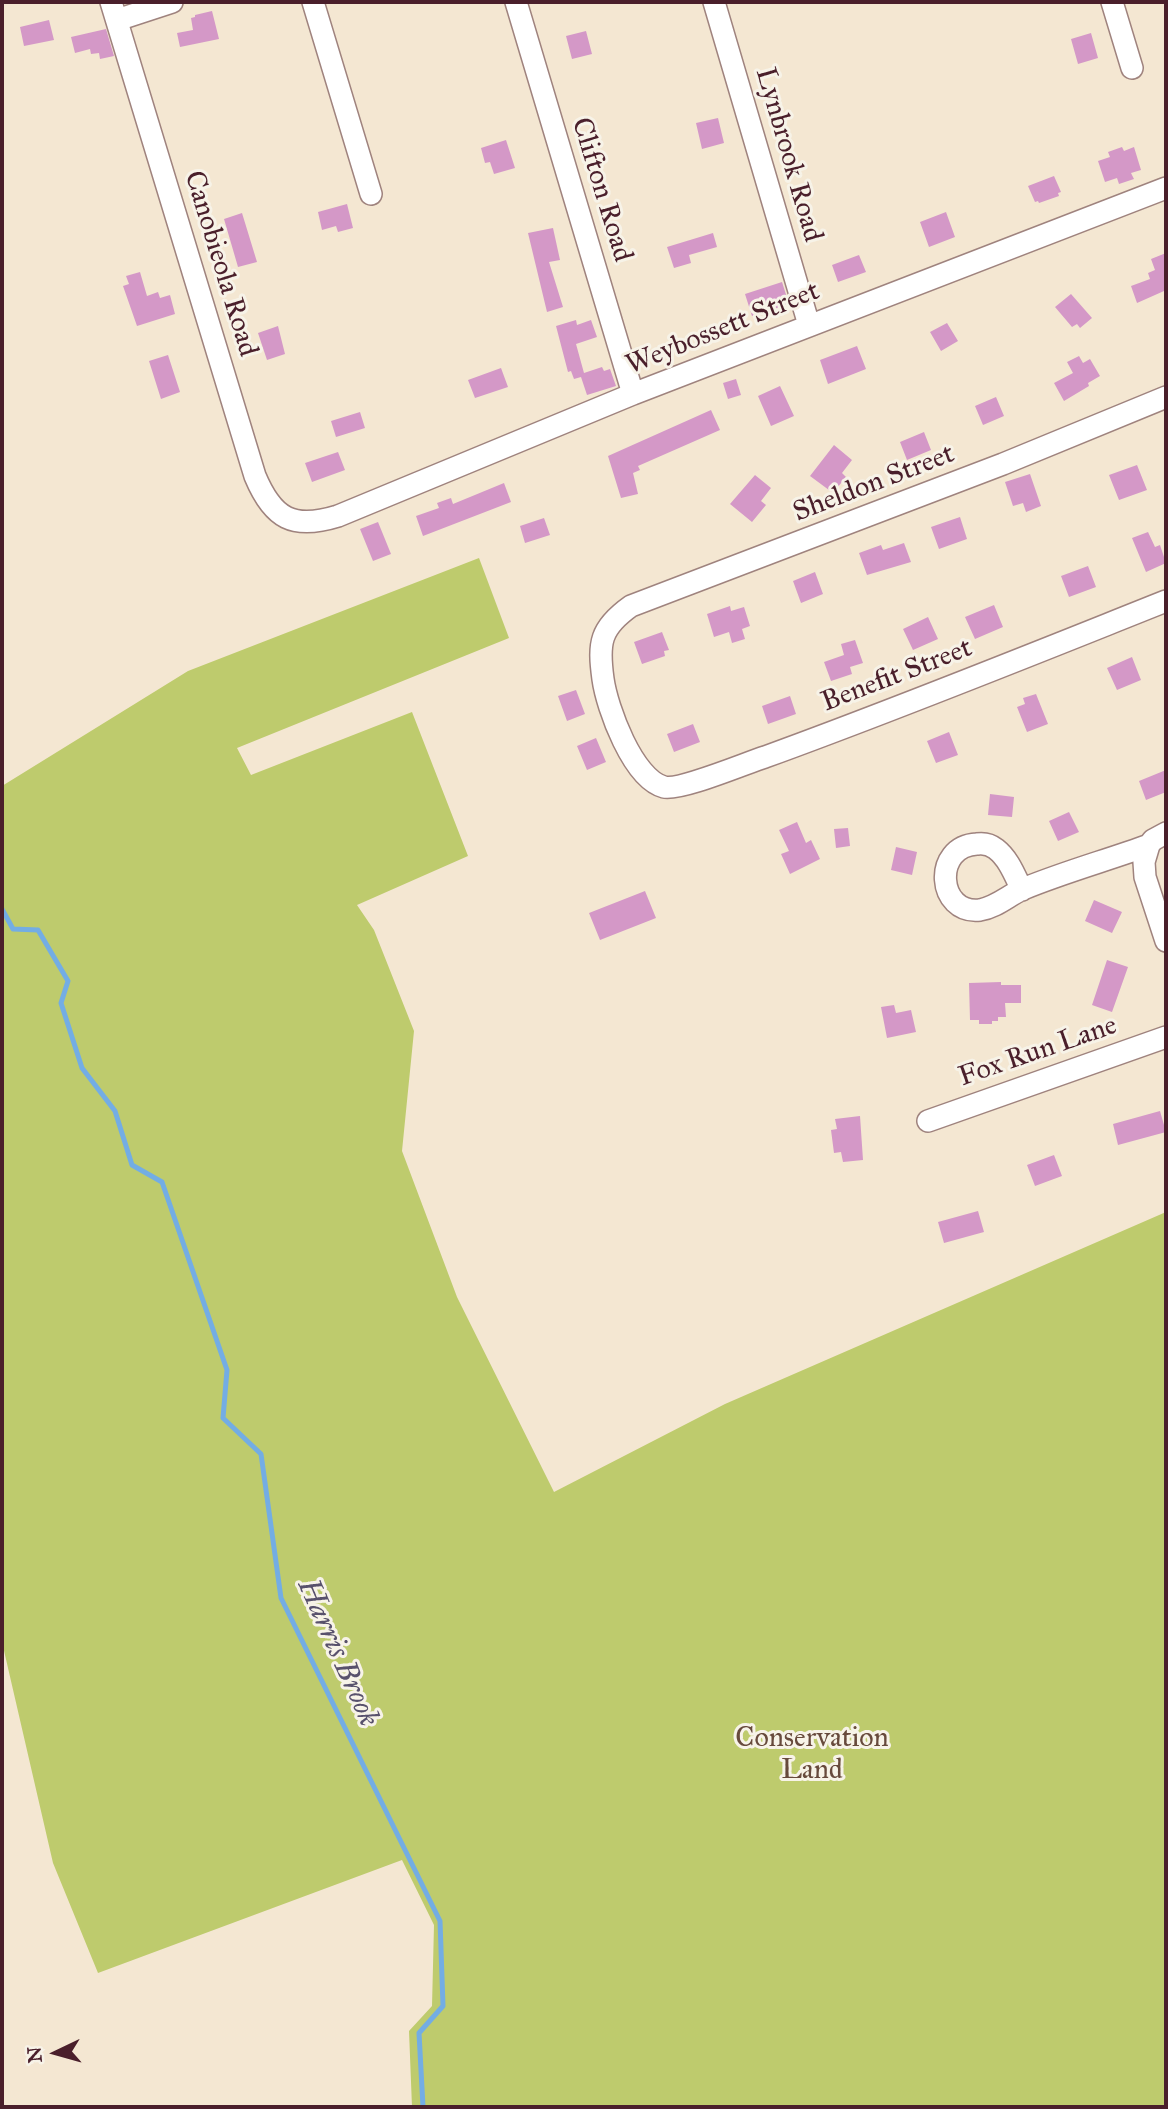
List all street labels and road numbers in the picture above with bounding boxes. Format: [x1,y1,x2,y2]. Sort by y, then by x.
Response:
street label: Lynbrook Road [747,64,829,246]
street label: Clifton Road [563,114,639,266]
street label: Canobieola Road [176,167,264,361]
street label: Weybossett Street [621,275,825,383]
street label: Sheldon Street [789,438,959,530]
street label: Benefit Street [817,632,977,720]
street label: Fox Run Lane [954,1009,1122,1095]

